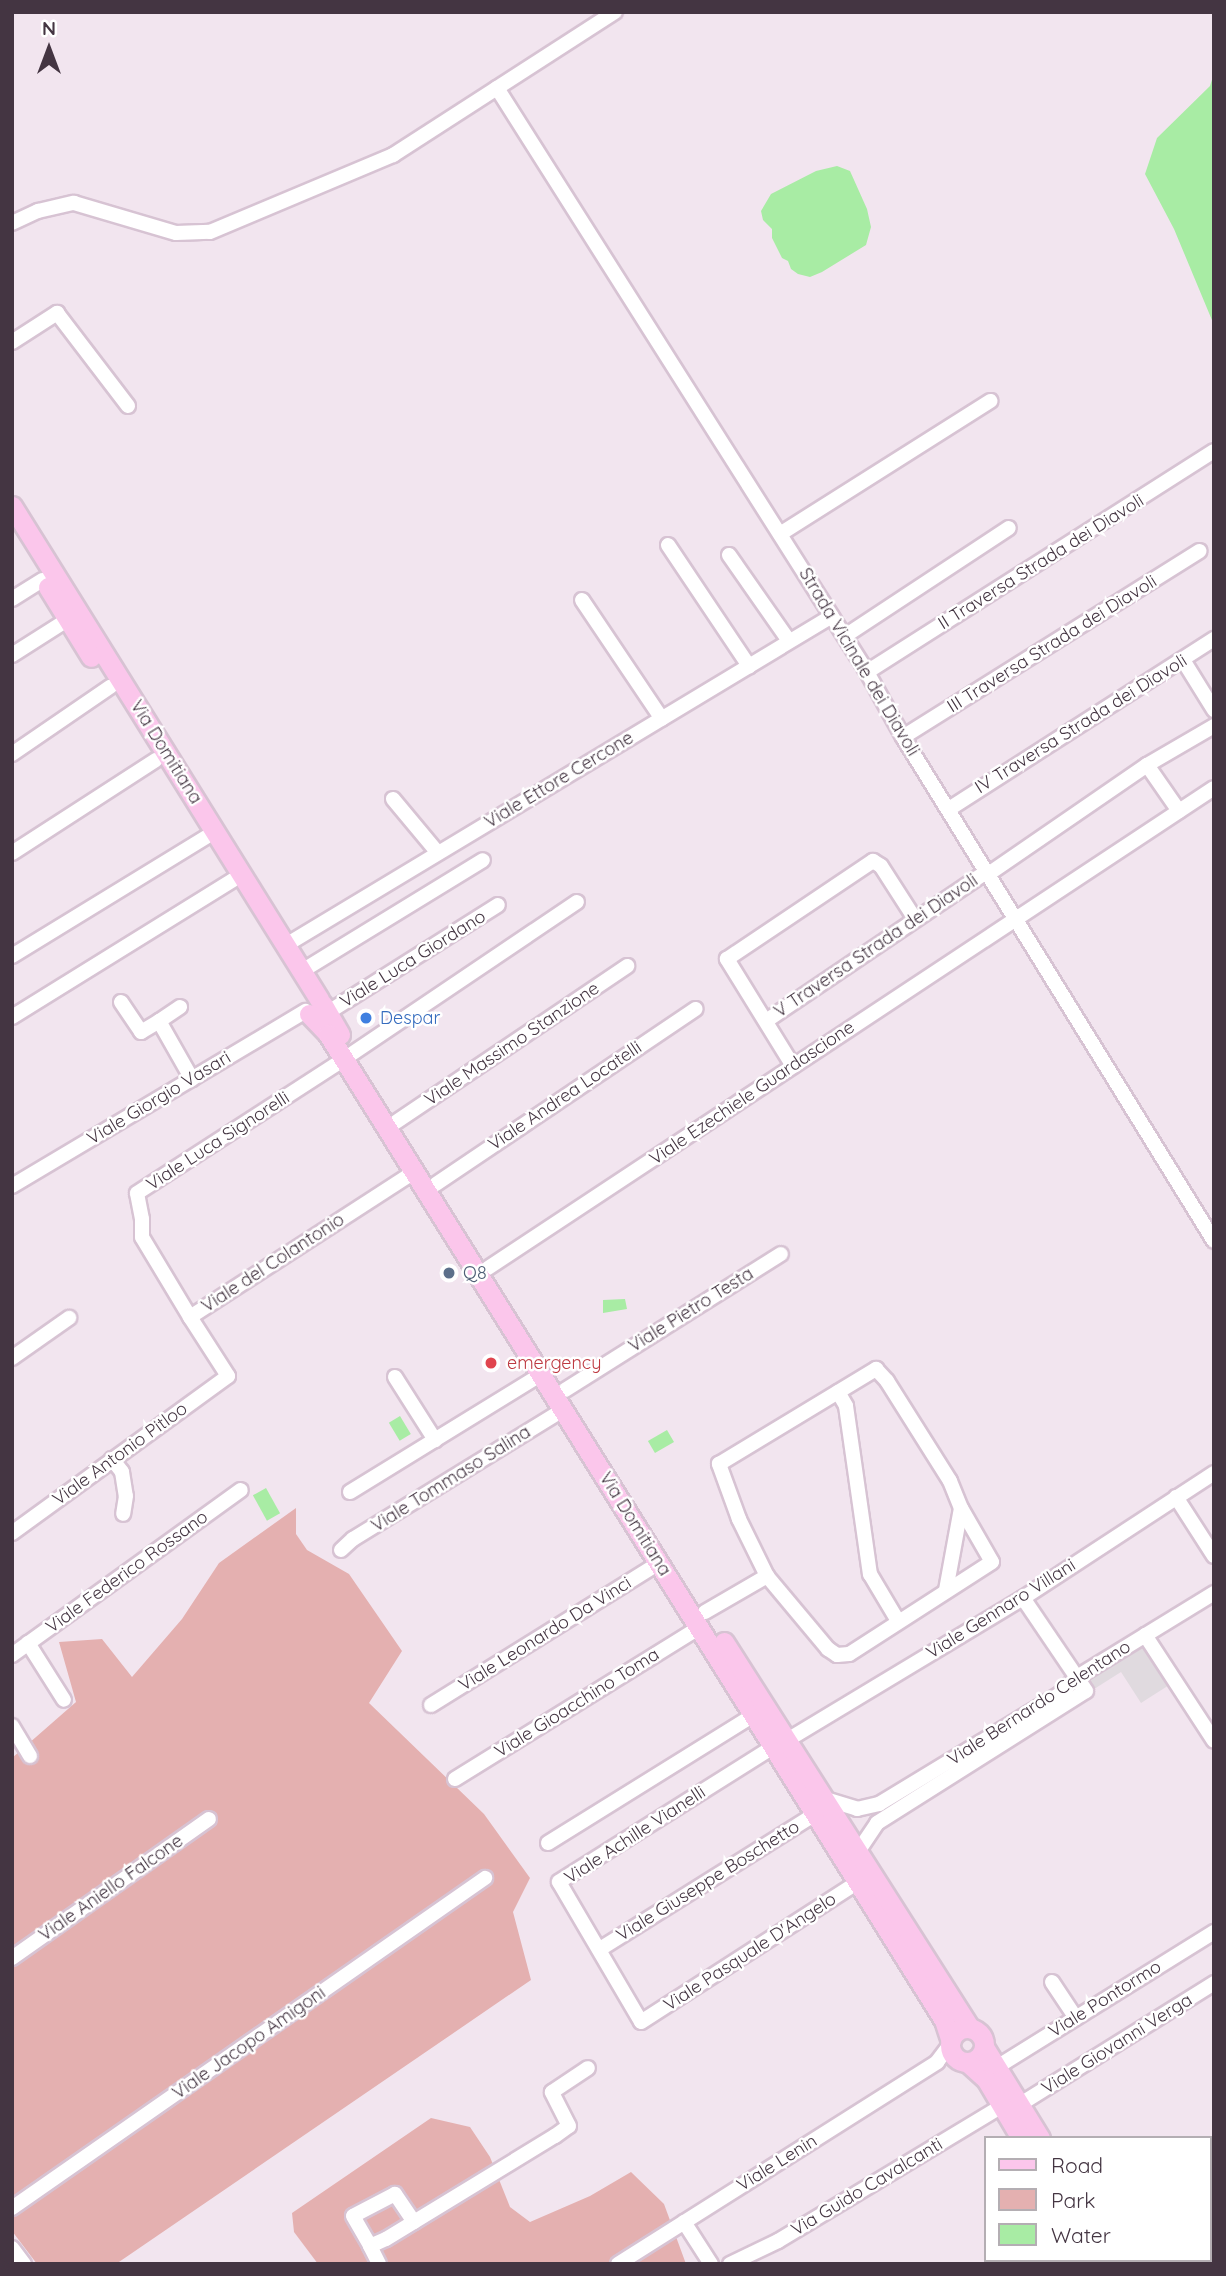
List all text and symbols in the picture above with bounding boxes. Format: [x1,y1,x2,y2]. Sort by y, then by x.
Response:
north arrow [14,14,84,84]
text: N [42,16,56,40]
street label: II Traversa Strada dei Diavoli [934,490,1148,634]
street label: Strada Vicinale dei Diavoli [794,564,924,760]
street label: III Traversa Strada dei Diavoli [943,571,1161,717]
street label: IV Traversa Strada dei Diavoli [971,650,1191,798]
street label: Via Domitiana [126,696,206,808]
street label: Viale Ettore Cercone [481,727,637,833]
street label: V Traversa Strada dei Diavoli [770,870,982,1022]
street label: Viale Luca Giordano [336,905,490,1013]
street label: Viale Massimo Stanzione [421,977,603,1111]
place label: Despar [380,1007,440,1029]
marker: Despar [358,1010,374,1026]
street label: Viale Ezechiele Guardascione [646,1016,858,1170]
street label: Viale Andrea Locatelli [484,1037,646,1155]
street label: Viale Giorgio Vasari [83,1047,235,1149]
street label: Viale Luca Signorelli [142,1087,294,1195]
street label: Viale del Colantonio [198,1209,348,1317]
place label: Q8 [463,1262,487,1284]
street label: Viale Pietro Testa [625,1263,757,1357]
marker: Q8 [441,1265,457,1281]
place label: emergency [507,1352,601,1374]
marker: emergency [481,1353,501,1373]
street label: Viale Antonio Pitloo [48,1398,192,1510]
street label: Viale Tommaso Salina [367,1421,535,1537]
street label: Via Domitiana [595,1468,675,1580]
street label: Viale Federico Rossano [42,1506,212,1638]
street label: Viale Gennaro Villani [922,1554,1080,1664]
street label: Viale Leonardo Da Vinci [455,1572,635,1696]
street label: Viale Bernardo Celentano [943,1636,1135,1770]
street label: Viale Gioacchino Toma [491,1644,663,1762]
street label: Viale Achille Vianelli [561,1781,709,1889]
street label: Viale Giuseppe Boschetto [613,1816,803,1946]
street label: Viale Aniello Falcone [35,1830,187,1946]
street label: Viale Pasquale D'Angelo [660,1888,840,2016]
street label: Viale Pontormo [1045,1956,1165,2042]
street label: Viale Jacopo Amigoni [168,1982,330,2104]
street label: Viale Giovanni Verga [1038,1989,1196,2099]
street label: Viale Lenin [733,2130,821,2196]
street label: Via Guido Cavalcanti [788,2133,946,2241]
legend [984,2136,1212,2262]
text: Road [1051,2152,1103,2178]
text: Park [1051,2187,1095,2213]
text: Water [1051,2222,1111,2248]

